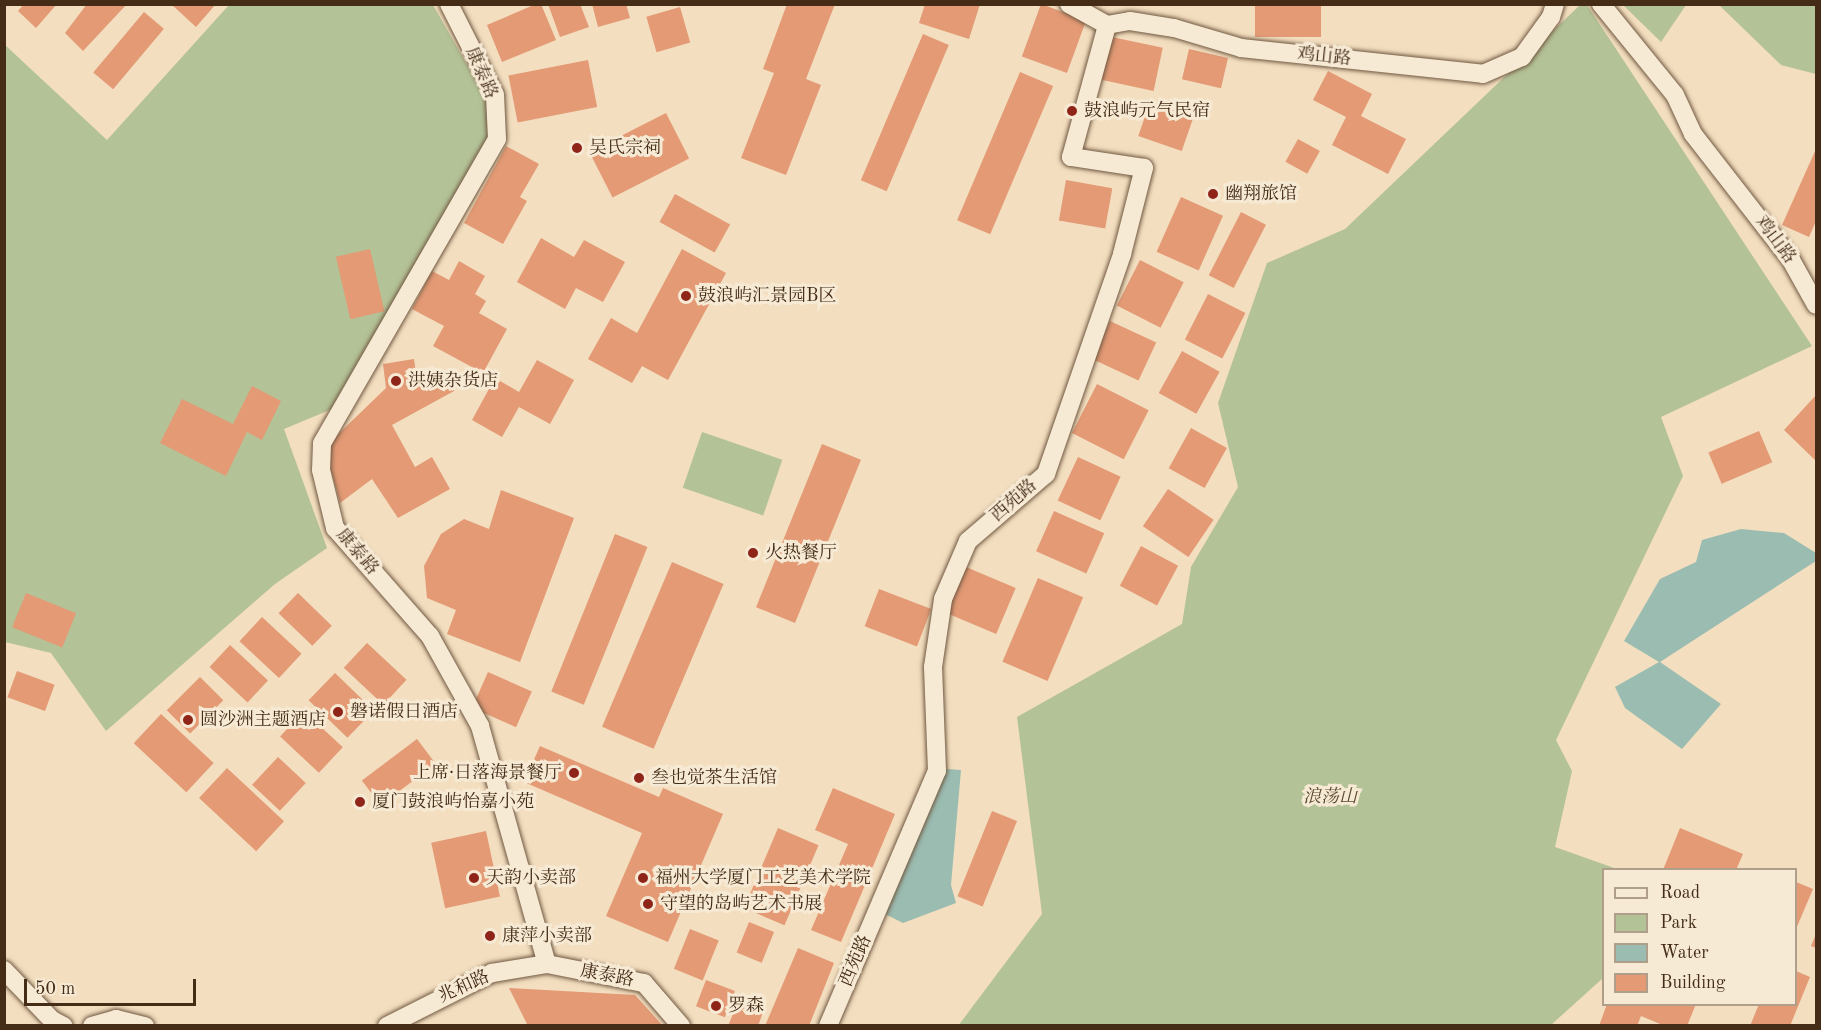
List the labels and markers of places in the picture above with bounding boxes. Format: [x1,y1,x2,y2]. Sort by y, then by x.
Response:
place label: 鼓浪屿元气民宿 [1084,100,1210,122]
marker: 鼓浪屿元气民宿 [1065,104,1079,118]
place label: 吴氏宗祠 [589,137,661,159]
marker: 吴氏宗祠 [570,141,584,155]
place label: 幽翔旅馆 [1225,183,1297,205]
marker: 幽翔旅馆 [1206,187,1220,201]
place label: 鼓浪屿汇景园B区 [698,285,836,307]
marker: 鼓浪屿汇景园B区 [679,289,693,303]
place label: 洪姨杂货店 [408,370,498,392]
marker: 洪姨杂货店 [389,374,403,388]
place label: 火热餐厅 [765,542,837,564]
marker: 火热餐厅 [746,546,760,560]
place label: 磐诺假日酒店 [350,701,458,723]
marker: 磐诺假日酒店 [331,705,345,719]
place label: 圆沙洲主题酒店 [200,709,326,731]
marker: 圆沙洲主题酒店 [181,713,195,727]
place label: 上席·日落海景餐厅 [413,762,562,784]
marker: 上席·日落海景餐厅 [567,766,581,780]
place label: 叁也觉茶生活馆 [651,767,777,789]
marker: 叁也觉茶生活馆 [632,771,646,785]
place label: 厦门鼓浪屿怡嘉小苑 [372,791,534,813]
marker: 厦门鼓浪屿怡嘉小苑 [353,795,367,809]
place label: 天韵小卖部 [486,867,576,889]
place label: 福州大学厦门工艺美术学院 [655,867,871,889]
marker: 天韵小卖部 [467,871,481,885]
marker: 福州大学厦门工艺美术学院 [636,871,650,885]
place label: 守望的岛屿艺术书展 [660,893,822,915]
marker: 守望的岛屿艺术书展 [641,897,655,911]
place label: 康萍小卖部 [502,925,592,947]
marker: 康萍小卖部 [483,929,497,943]
place label: 罗森 [728,995,764,1017]
marker: 罗森 [709,999,723,1013]

